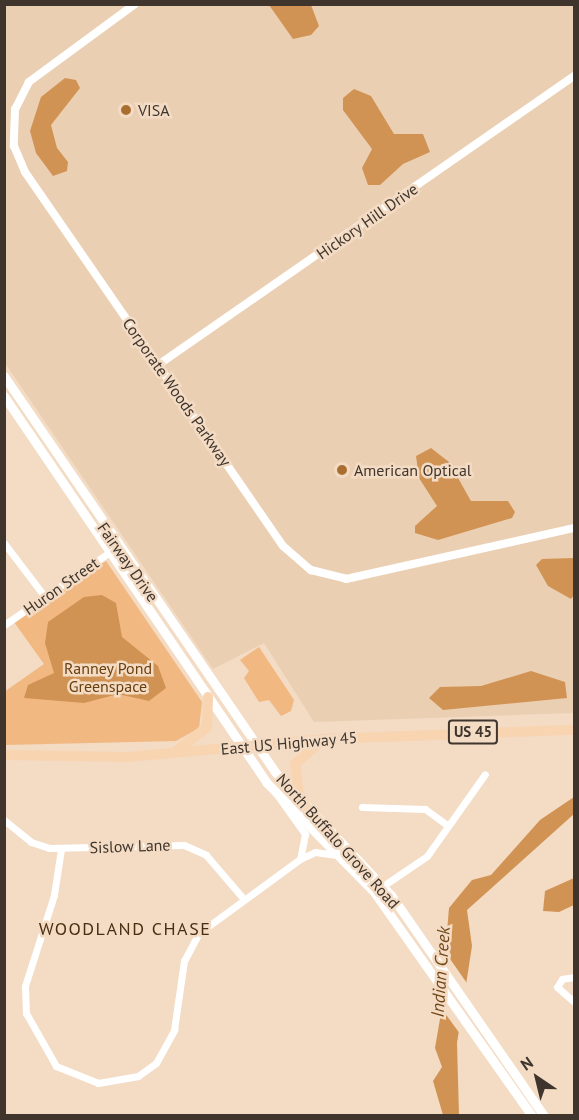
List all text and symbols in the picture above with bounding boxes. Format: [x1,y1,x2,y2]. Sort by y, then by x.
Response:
place label: VISA [138,100,170,120]
marker: VISA [119,103,133,117]
street label: Hickory Hill Drive [312,179,422,263]
street label: Corporate Woods Parkway [118,314,236,470]
place label: American Optical [354,460,472,480]
marker: American Optical [335,463,349,477]
street label: Fairway Drive [93,518,163,606]
street label: Huron Street [20,553,102,619]
park label: Ranney Pond Greenspace [64,658,152,696]
road number: US 45 [448,720,498,744]
street label: East US Highway 45 [220,727,358,759]
street label: North Buffalo Grove Road [272,770,404,912]
street label: Sislow Lane [89,835,171,857]
district label: WOODLAND CHASE [39,918,211,940]
water label: Indian Creek [427,926,455,1018]
north arrow [507,1048,567,1108]
text: N [517,1052,537,1074]

